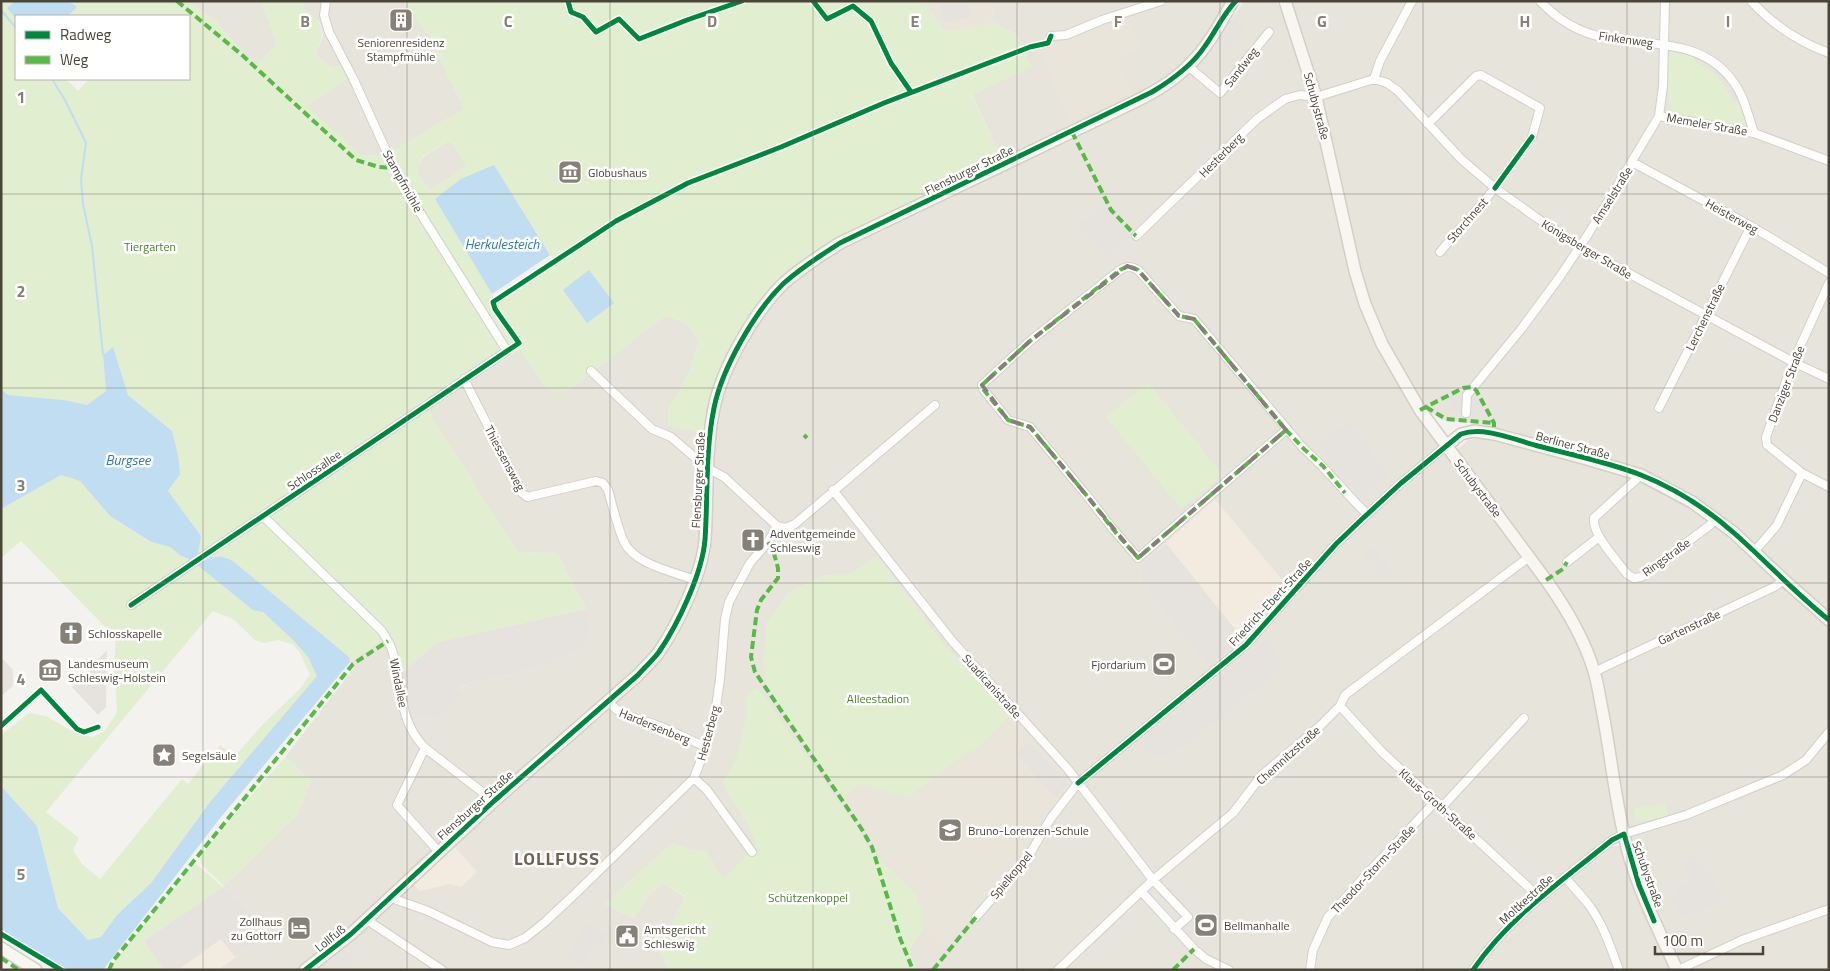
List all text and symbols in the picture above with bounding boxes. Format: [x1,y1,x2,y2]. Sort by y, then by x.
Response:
building icon: Seniorenresidenz Stampfmühle [388,7,414,33]
text: B [300,9,310,33]
text: C [504,9,513,33]
text: D [707,9,717,33]
text: E [911,9,920,33]
text: F [1114,9,1123,33]
text: G [1317,9,1327,33]
text: H [1520,9,1530,33]
text: I [1726,9,1730,33]
legend [15,15,190,80]
text: Radweg [60,23,112,46]
street label: Finkenweg [1598,26,1654,52]
place label: Seniorenresidenz Stampfmühle [357,33,445,66]
street label: Sandweg [1219,43,1263,91]
text: Weg [60,48,89,71]
street label: Schubystraße [1299,70,1335,142]
text: 1 [17,85,25,109]
street label: Memeler Straße [1665,108,1749,140]
street label: Hesterberg [1194,128,1248,182]
street label: Flensburger Straße [921,140,1017,200]
street label: Stampfmühle [378,146,428,216]
museum icon: Globushaus [557,159,583,185]
place label: Globushaus [588,163,648,182]
street label: Amselstraße [1587,163,1637,227]
street label: Storchnest [1442,192,1493,247]
street label: Heisterweg [1702,194,1762,238]
street label: Königsberger Straße [1538,214,1636,284]
water label: Herkulesteich [465,233,540,254]
park label: Tiergarten [124,237,176,256]
text: 2 [17,279,25,303]
street label: Lerchenstraße [1680,280,1730,354]
street label: Danziger Straße [1763,343,1809,425]
street label: Thiessensweg [480,422,530,494]
street label: Berliner Straße [1534,426,1612,464]
street label: Flensburger Straße [686,431,710,529]
street label: Schlossallee [283,445,345,495]
water label: Burgsee [106,449,152,470]
street label: Schubystraße [1450,455,1506,521]
text: 3 [17,473,25,497]
place label: Adventgemeinde Schleswig [770,524,856,557]
church icon: Adventgemeinde Schleswig [740,527,766,553]
street label: Ringstraße [1638,533,1694,581]
street label: Friedrich-Ebert-Straße [1224,554,1316,650]
street label: Gartenstraße [1655,604,1723,650]
church icon: Schlosskapelle [58,620,84,646]
place label: Schlosskapelle [88,624,162,643]
street label: Suadicanistraße [958,650,1026,722]
sports icon: Fjordarium [1151,651,1177,677]
place label: Landesmuseum Schleswig-Holstein [68,654,166,687]
place label: Fjordarium [1091,655,1146,674]
museum icon: Landesmuseum Schleswig-Holstein [37,657,63,683]
street label: Windallee [385,657,413,709]
text: 4 [17,667,26,691]
park label: Alleestadion [847,689,909,708]
street label: Hardersenberg [616,703,694,749]
street label: Hesterberg [691,703,725,763]
street label: Chemnitzstraße [1252,721,1324,789]
place icon: Segelsäule [151,742,177,768]
place label: Segelsäule [182,746,236,765]
street label: Klaus-Groth-Straße [1395,764,1481,844]
street label: Flensburger Straße [433,766,517,844]
school or university icon: Bruno-Lorenzen-Schule [937,817,963,843]
street label: Theodor-Storm-Straße [1326,820,1420,918]
place label: Bruno-Lorenzen-Schule [968,821,1089,840]
street label: Schubystraße [1627,838,1669,910]
district label: LOLLFUSS [514,845,600,872]
street label: Spielkoppel [985,847,1037,903]
text: 5 [17,862,26,886]
street label: Moltkestraße [1494,869,1558,929]
park label: Schützenkoppel [768,888,848,907]
place label: Zollhaus zu Gottorf [231,912,282,945]
sports icon: Bellmanhalle [1193,912,1219,938]
hotel icon: Zollhaus zu Gottorf [286,915,312,941]
place label: Bellmanhalle [1224,916,1290,935]
street label: Lollfuß [310,920,350,956]
place label: Amtsgericht Schleswig [644,920,707,953]
public building icon: Amtsgericht Schleswig [614,923,640,949]
scale bar [1655,924,1762,956]
text: 100 m [1662,929,1703,952]

